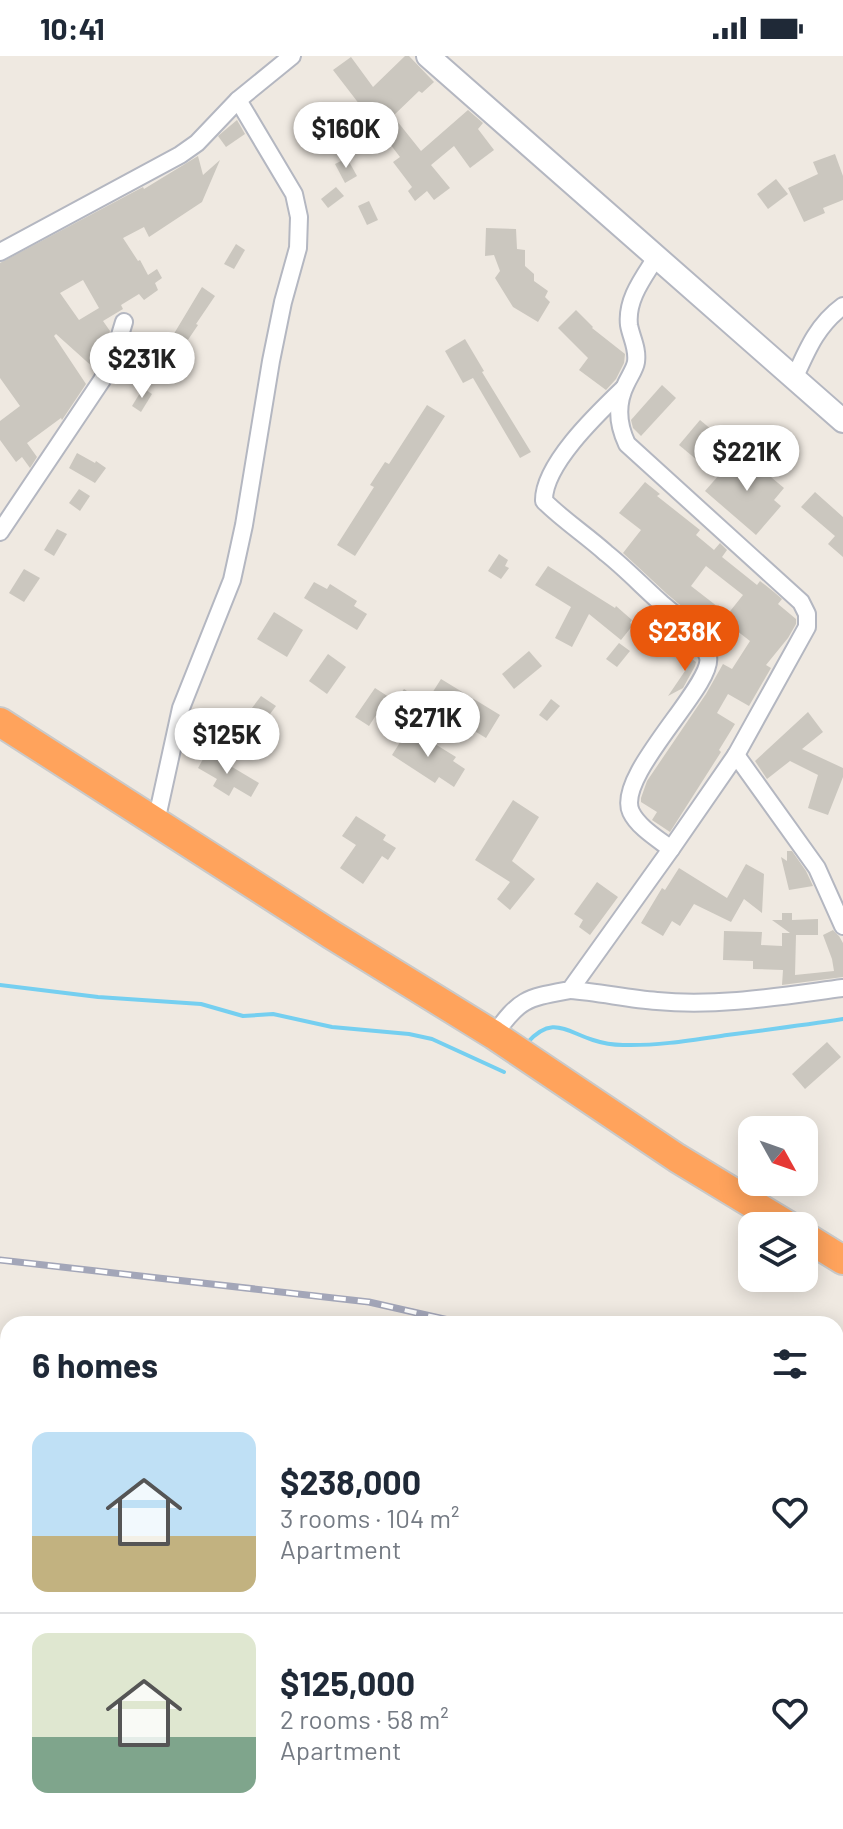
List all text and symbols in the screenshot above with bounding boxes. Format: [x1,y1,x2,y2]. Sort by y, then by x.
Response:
text: 10:41 [40,10,105,46]
pin: $160K [290,102,402,170]
text: $160K [311,112,381,143]
pin: $231K [86,332,198,400]
text: $231K [108,342,176,373]
pin: $221K [691,425,803,493]
text: $221K [712,435,782,466]
pin: $238K [629,605,741,673]
text: $238K [648,615,722,646]
pin: $271K [372,691,484,759]
text: $271K [394,701,462,732]
pin: $125K [171,708,283,776]
text: $125K [193,718,261,749]
north arrow [738,1116,818,1196]
map controls [738,1116,818,1292]
button: layers [738,1212,818,1292]
icon: filters [768,1342,812,1386]
text: 6 homes [32,1344,158,1385]
text: $238,000 [280,1461,421,1502]
icon: home [96,1464,192,1560]
icon: heart [768,1490,812,1534]
text: 3 rooms · 104 m² [280,1502,459,1533]
text: Apartment [280,1533,401,1564]
text: $125,000 [280,1662,415,1703]
icon: home [96,1665,192,1761]
icon: heart [768,1691,812,1735]
text: 2 rooms · 58 m² [280,1703,449,1734]
text: Apartment [280,1734,401,1765]

